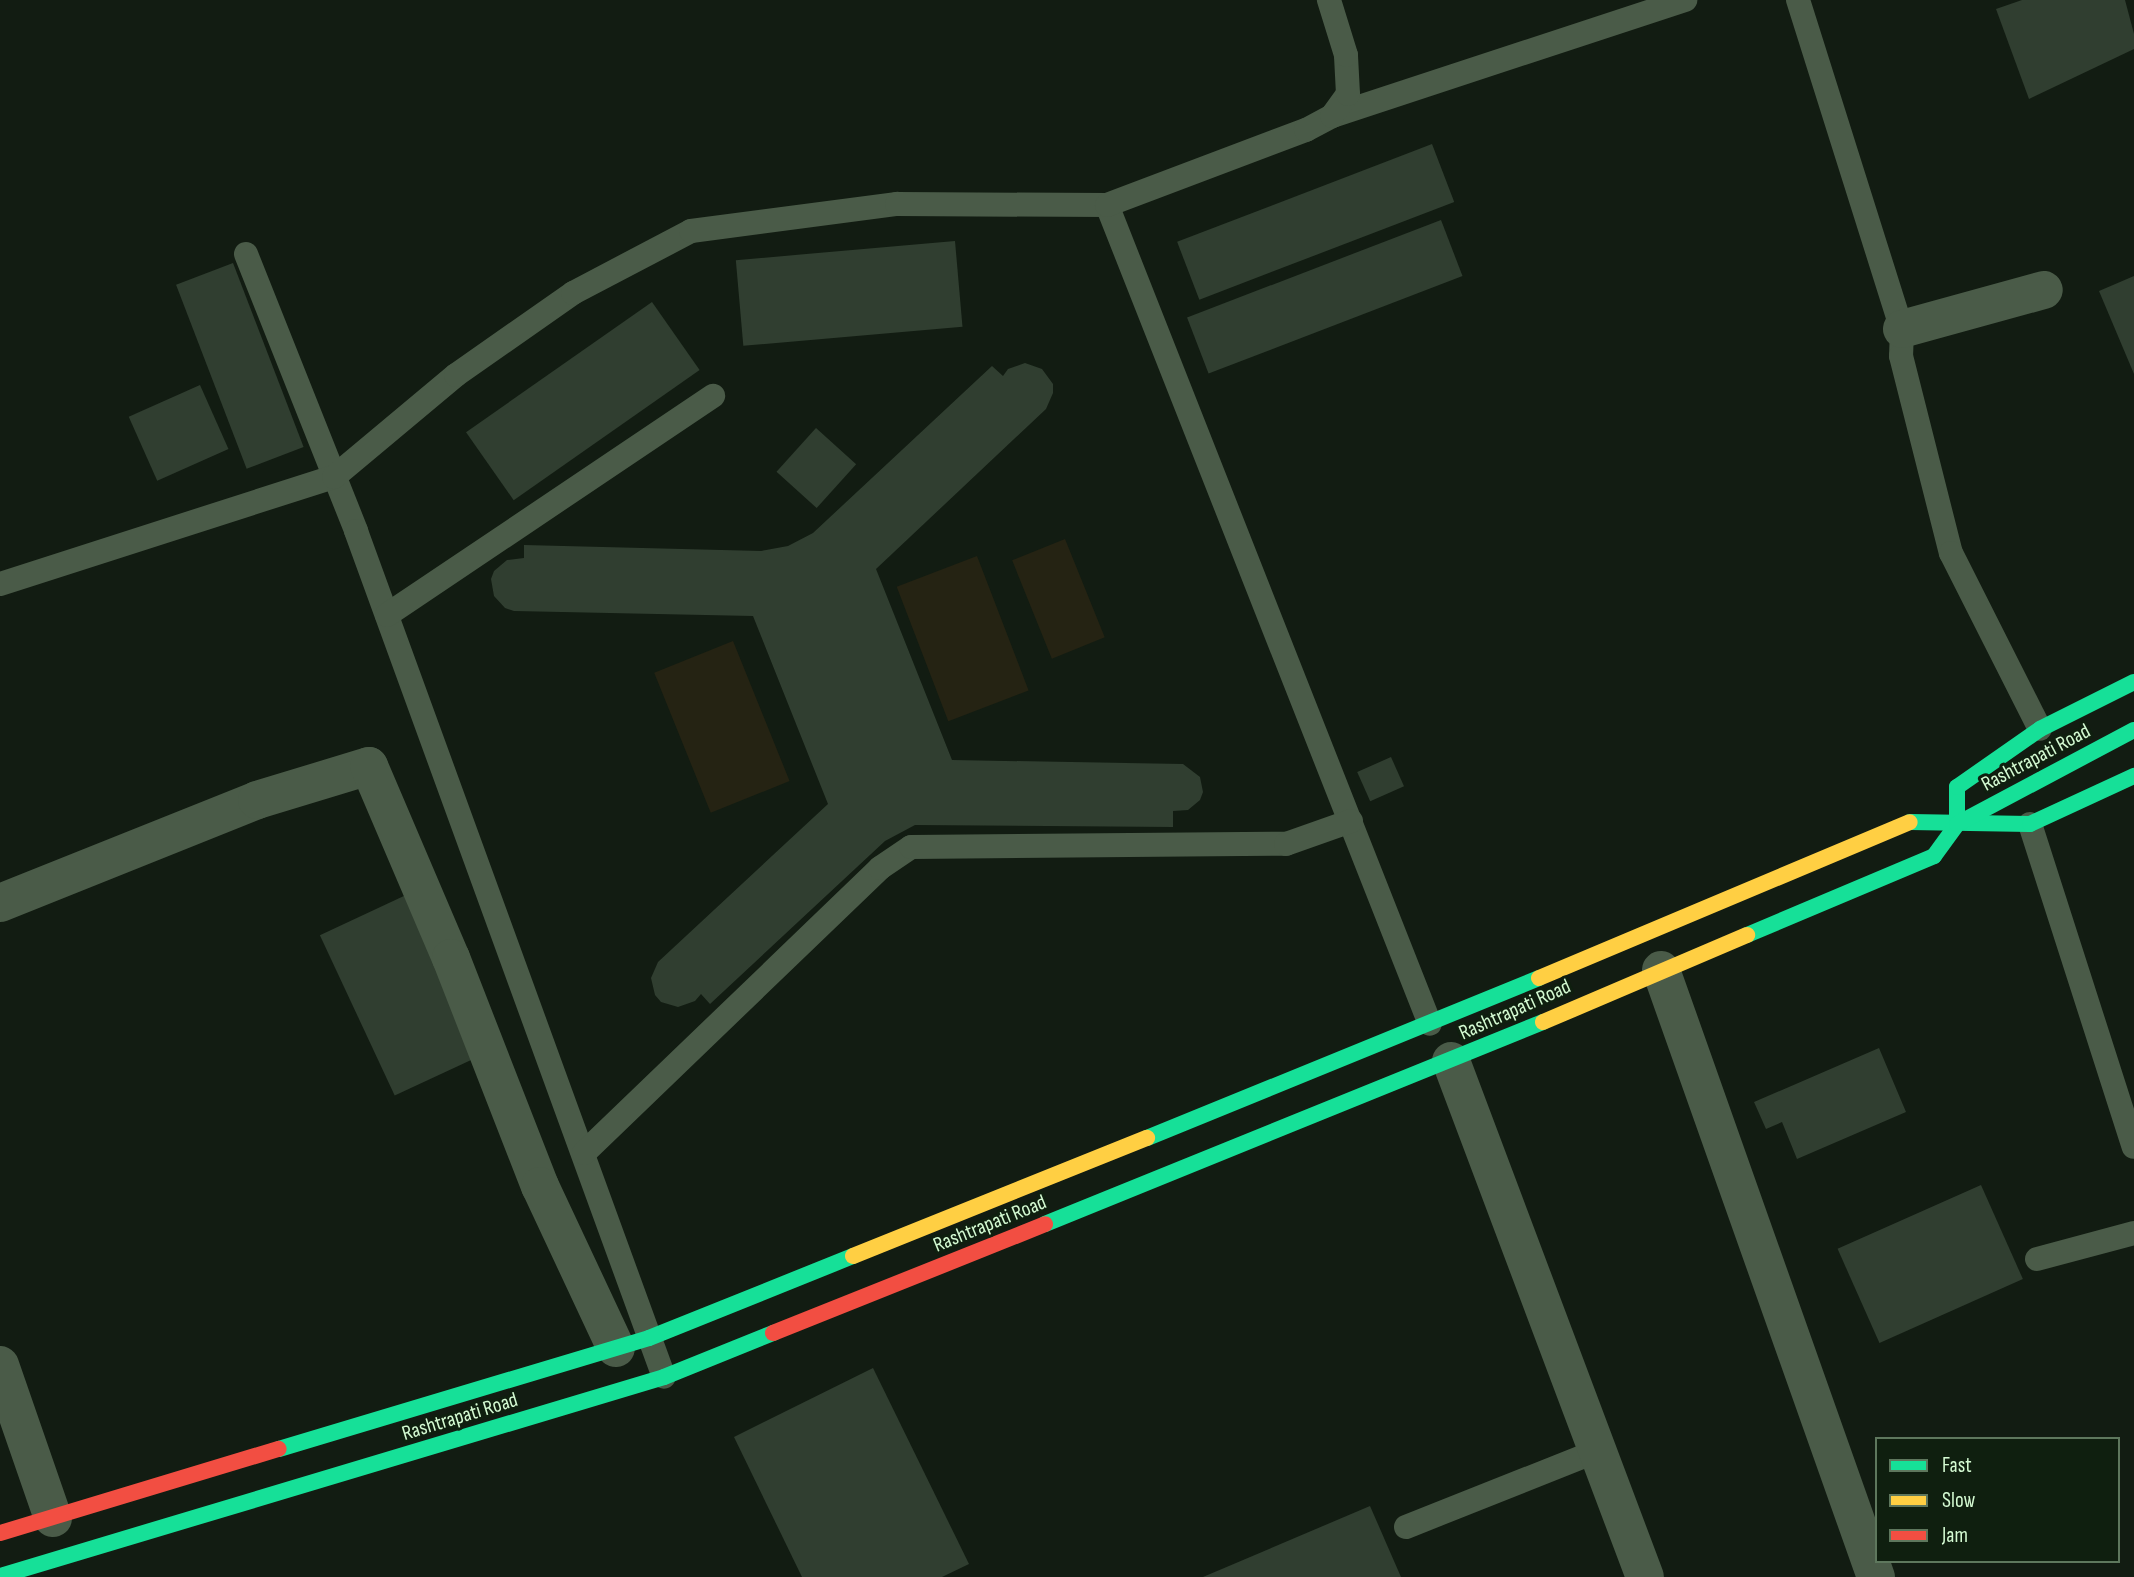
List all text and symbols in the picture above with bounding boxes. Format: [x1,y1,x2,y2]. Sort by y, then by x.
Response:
street label: Rashtrapati Road [1977,719,2095,797]
street label: Rashtrapati Road [1455,974,1575,1046]
street label: Rashtrapati Road [930,1190,1050,1258]
street label: Rashtrapati Road [399,1387,521,1447]
legend [1875,1437,2120,1563]
text: Fast [1942,1453,1972,1478]
text: Slow [1942,1488,1975,1513]
text: Jam [1942,1523,1968,1548]

